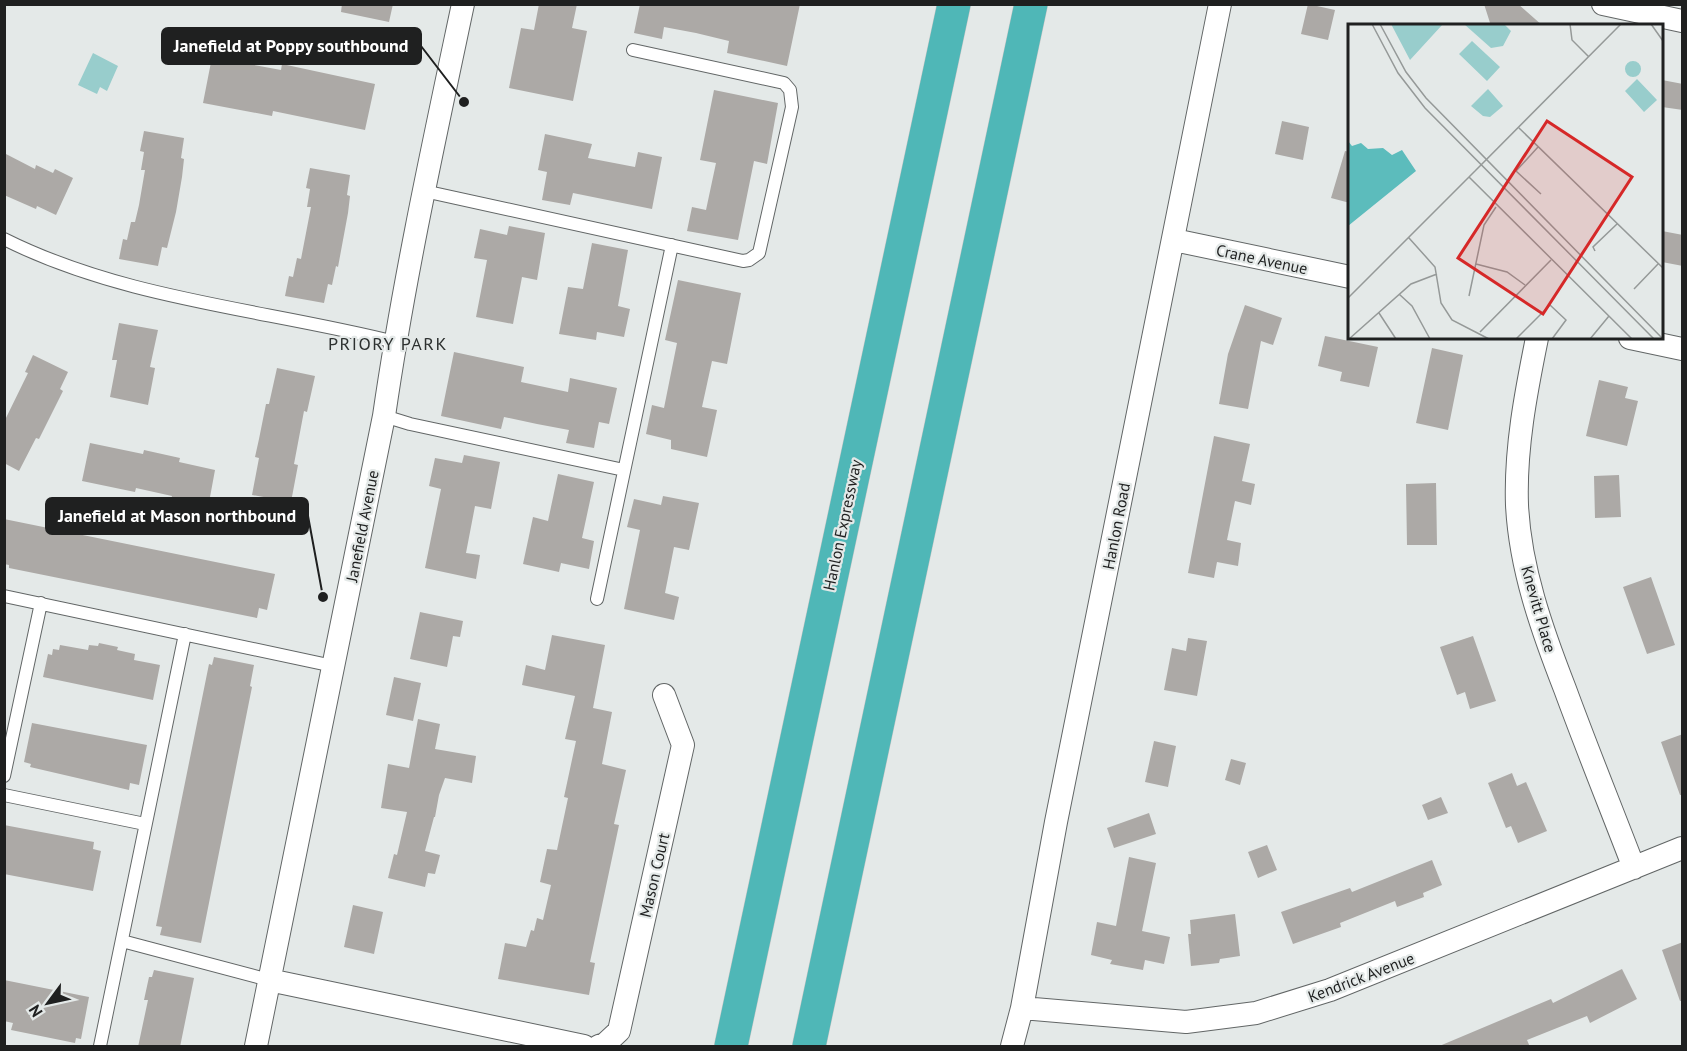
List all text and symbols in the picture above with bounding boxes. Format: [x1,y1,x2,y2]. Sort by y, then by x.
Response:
inset map [1348,24,1663,339]
callout: Janefield at Poppy southbound [162,28,421,64]
text: Janefield at Poppy southbound [173,34,408,57]
street label: Crane Avenue [1215,240,1309,278]
district label: PRIORY PARK [328,332,448,355]
street label: Hanlon Expressway [818,457,866,592]
street label: Janefield Avenue [341,469,383,584]
street label: Hanlon Road [1098,481,1134,571]
callout: Janefield at Mason northbound [46,498,308,534]
text: Janefield at Mason northbound [57,504,296,527]
street label: Knevitt Place [1517,563,1561,655]
street label: Mason Court [635,830,674,919]
street label: Kendrick Avenue [1305,948,1417,1006]
north arrow [18,973,78,1033]
text: N [24,1001,47,1021]

